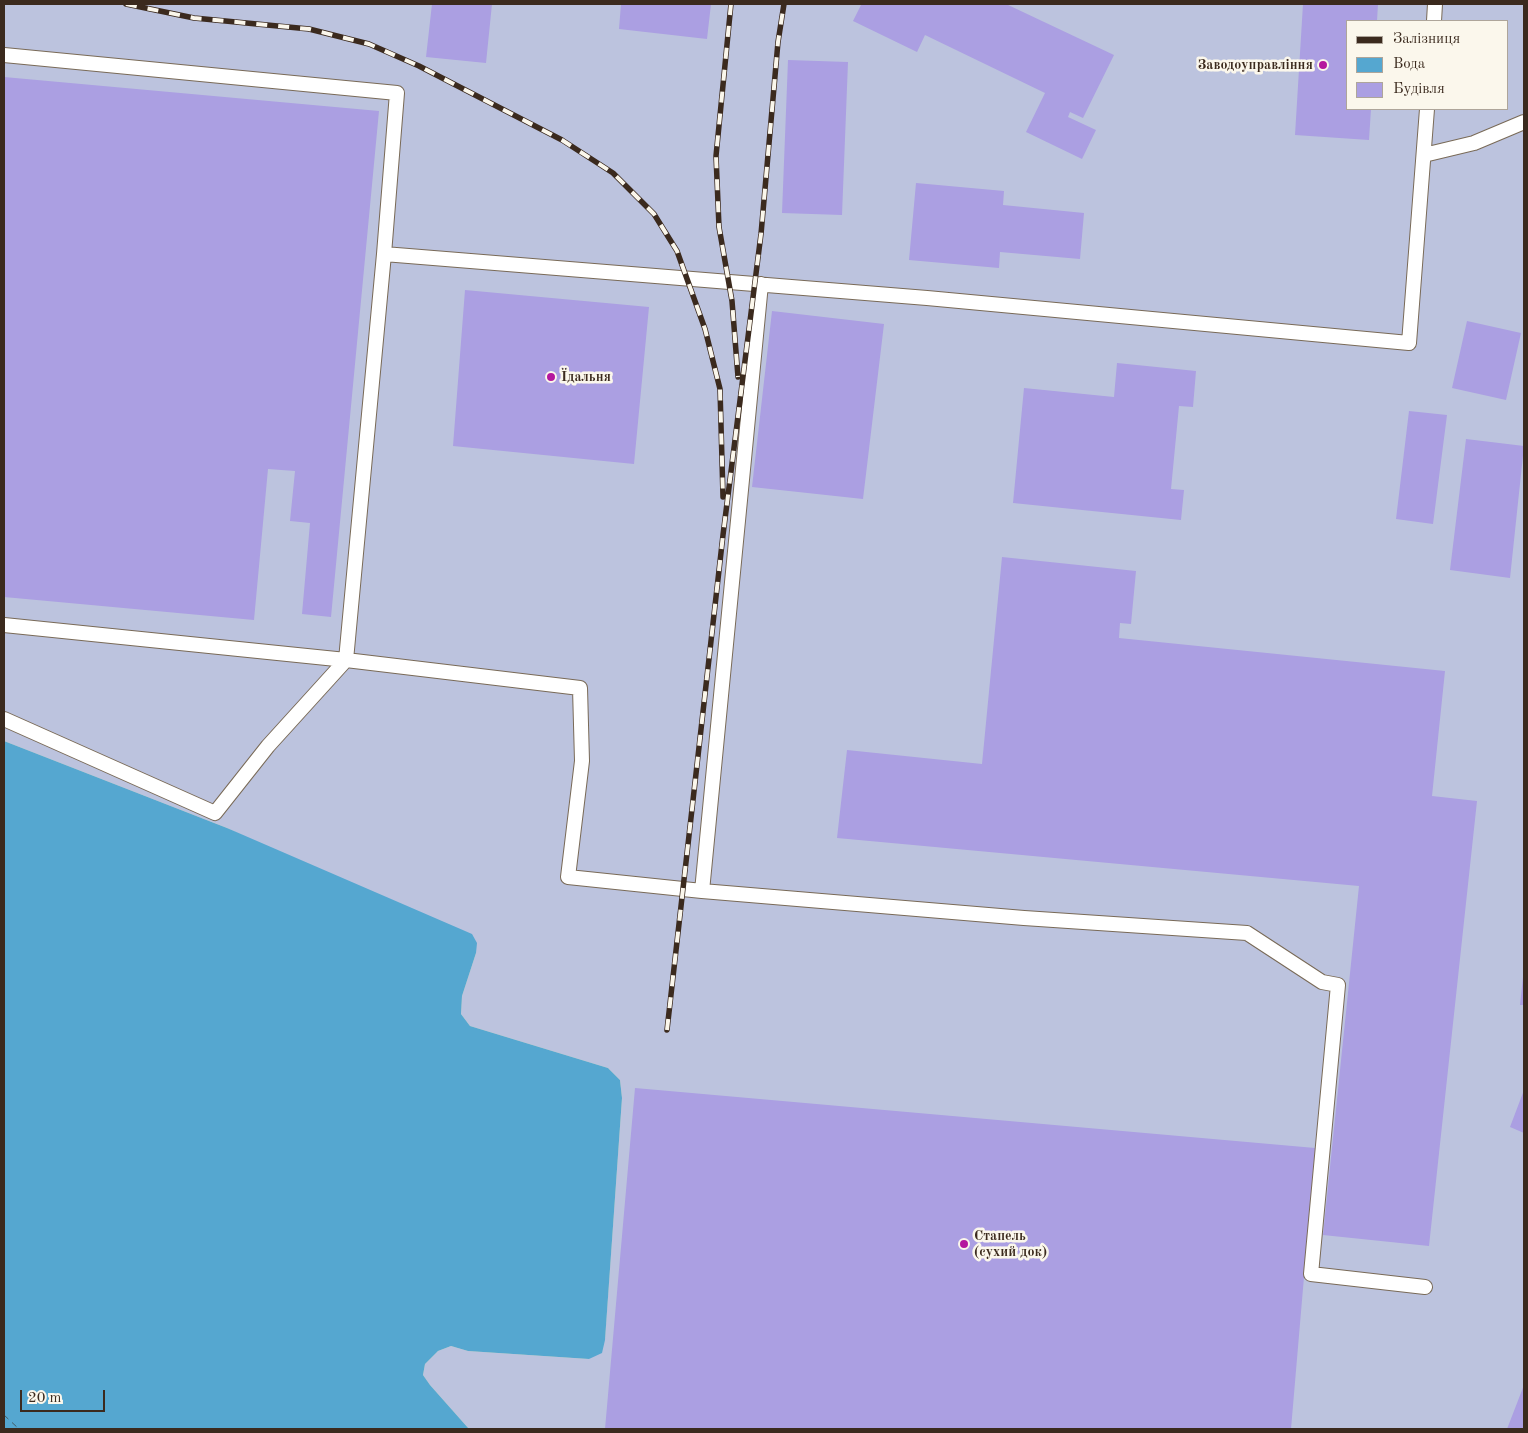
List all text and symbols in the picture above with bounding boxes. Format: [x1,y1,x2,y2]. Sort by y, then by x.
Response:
legend [1346,20,1508,110]
text: Залізниця [1393,32,1460,47]
place label: Заводоуправління [1197,57,1313,73]
text: Вода [1393,57,1425,72]
marker: Заводоуправління [1317,59,1329,71]
text: Будівля [1393,82,1445,97]
place label: Їдальня [561,369,611,385]
marker: Їдальня [545,371,557,383]
place label: Стапель (сухий док) [974,1228,1047,1260]
marker: Стапель (сухий док) [958,1238,970,1250]
scale bar [22,1380,108,1412]
text: 20 m [28,1391,62,1406]

